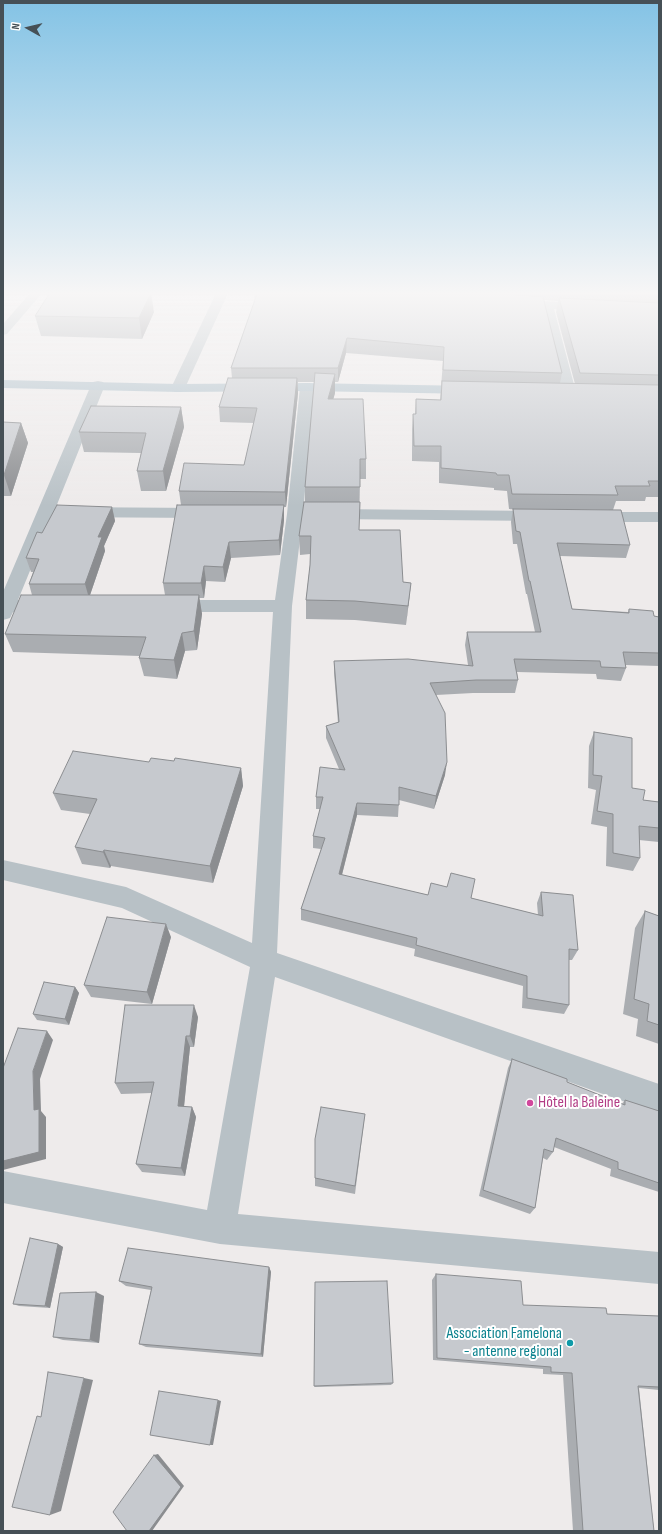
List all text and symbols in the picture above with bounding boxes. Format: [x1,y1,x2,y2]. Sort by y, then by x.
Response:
north arrow [8,8,48,48]
text: N [9,22,22,30]
place label: Hôtel la Baleine [538,1093,620,1113]
marker: Hôtel la Baleine [525,1098,535,1108]
place label: Association Famelona - antenne regional [446,1324,562,1362]
marker: Association Famelona - antenne regional [565,1338,575,1348]

